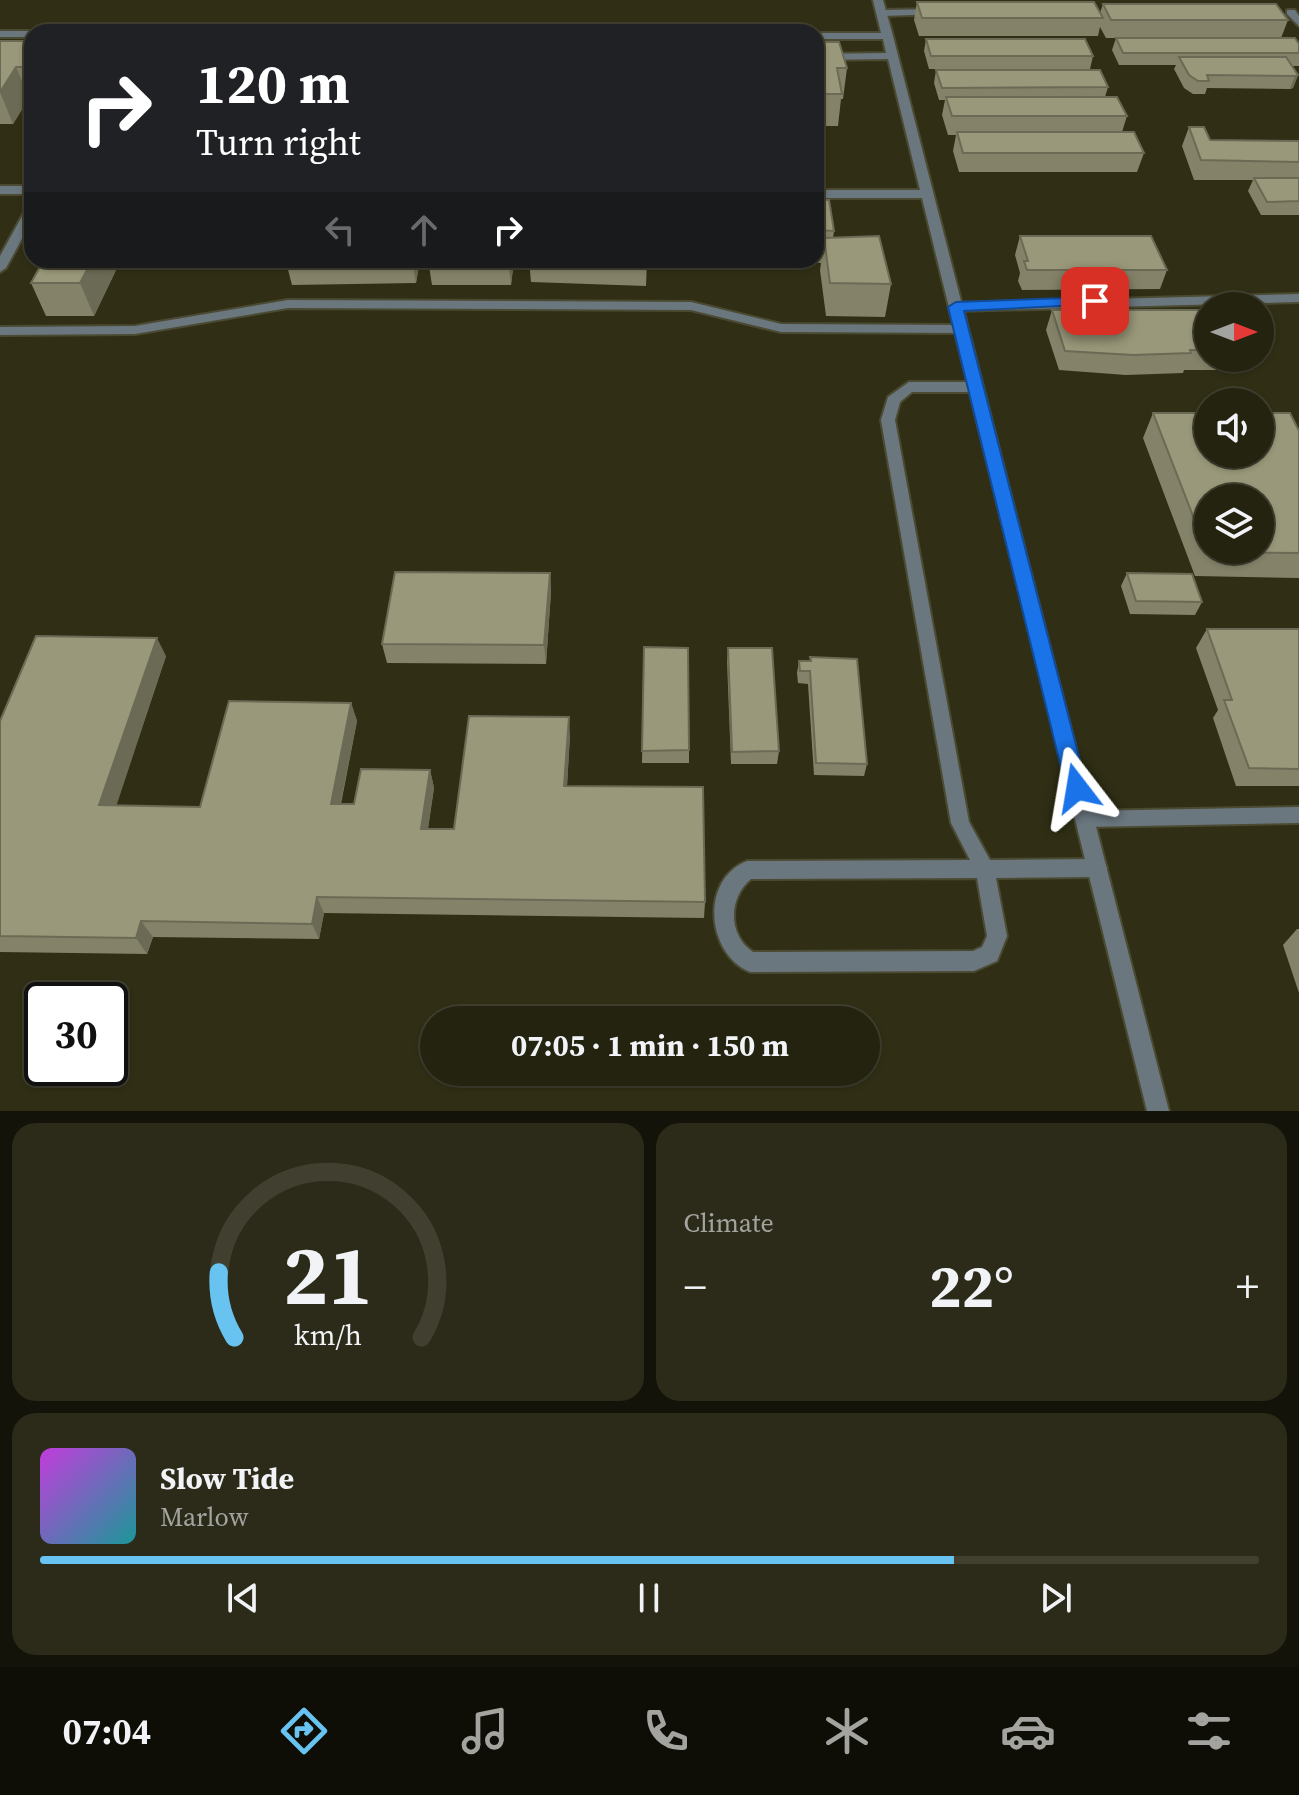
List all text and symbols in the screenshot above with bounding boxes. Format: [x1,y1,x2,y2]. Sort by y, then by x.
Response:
text: 120 m [196,45,350,122]
icon: right [64,56,168,160]
text: Turn right [196,118,361,167]
icon: left [318,208,362,252]
icon: ahead [402,208,446,252]
icon: right [486,208,530,252]
pin [1061,267,1129,335]
icon: arrive [1073,279,1117,323]
north arrow [1194,292,1274,372]
map controls [1194,292,1274,564]
button: sound [1194,388,1274,468]
button: layers [1194,484,1274,564]
position arrow [1035,746,1119,830]
speed limit sign: 30 [24,982,128,1086]
text: 07:05 · 1 min · 150 m [511,1025,789,1066]
text: Climate [684,1205,774,1241]
text: 21 [283,1218,373,1332]
text: 22° [929,1245,1014,1327]
text: − [684,1256,707,1317]
text: + [1236,1256,1259,1317]
text: km/h [294,1315,362,1355]
text: Slow Tide [160,1458,294,1499]
text: Marlow [160,1499,249,1535]
icon: previous [221,1576,265,1620]
icon: pause [627,1576,671,1620]
icon: next [1034,1576,1078,1620]
icon: directions [276,1703,332,1759]
icon: music [457,1703,513,1759]
icon: phone [638,1703,694,1759]
icon: climate [819,1703,875,1759]
icon: car [1000,1703,1056,1759]
icon: filters [1181,1703,1237,1759]
text: 07:04 [62,1707,151,1756]

